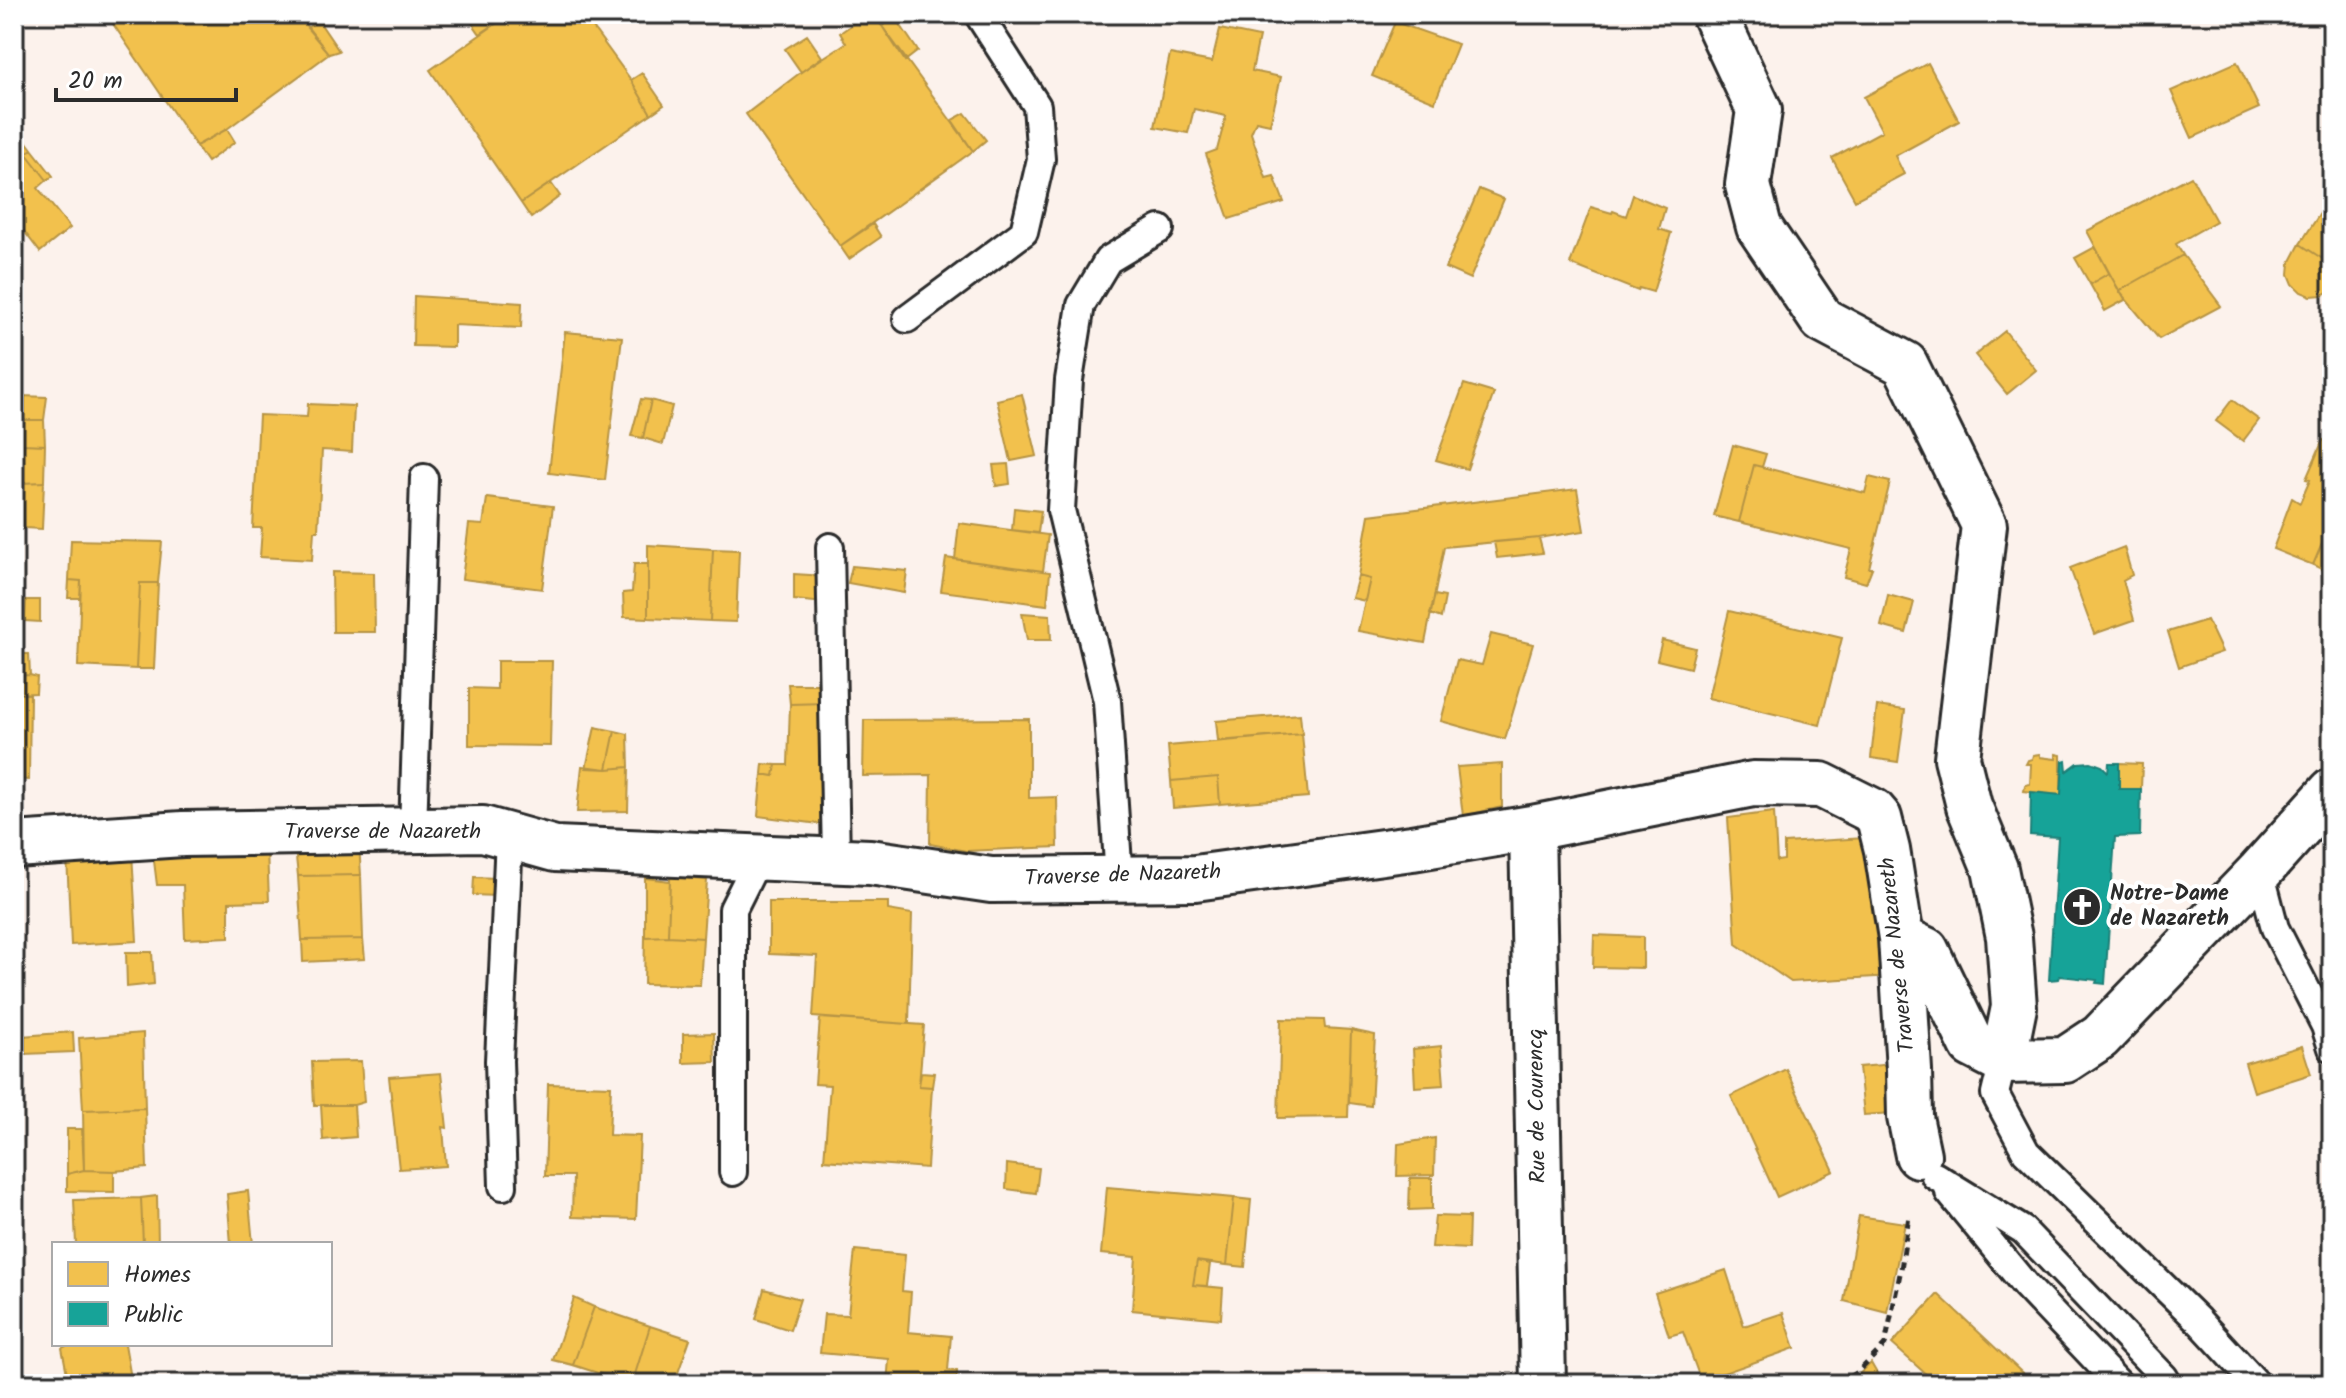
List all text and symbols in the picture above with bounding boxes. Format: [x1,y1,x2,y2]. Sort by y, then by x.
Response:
scale bar [56,52,236,102]
text: 20 m [68,62,123,101]
street label: Traverse de Nazareth [285,815,481,850]
street label: Traverse de Nazareth [1024,855,1222,897]
street label: Traverse de Nazareth [1870,856,1926,1054]
place label: Notre-Dame de Nazareth [2110,877,2229,937]
church icon: Notre-Dame de Nazareth [2061,886,2103,928]
street label: Rue de Courencq [1519,1028,1557,1184]
legend [52,1242,332,1346]
text: Homes [124,1256,191,1295]
text: Public [124,1296,183,1335]

